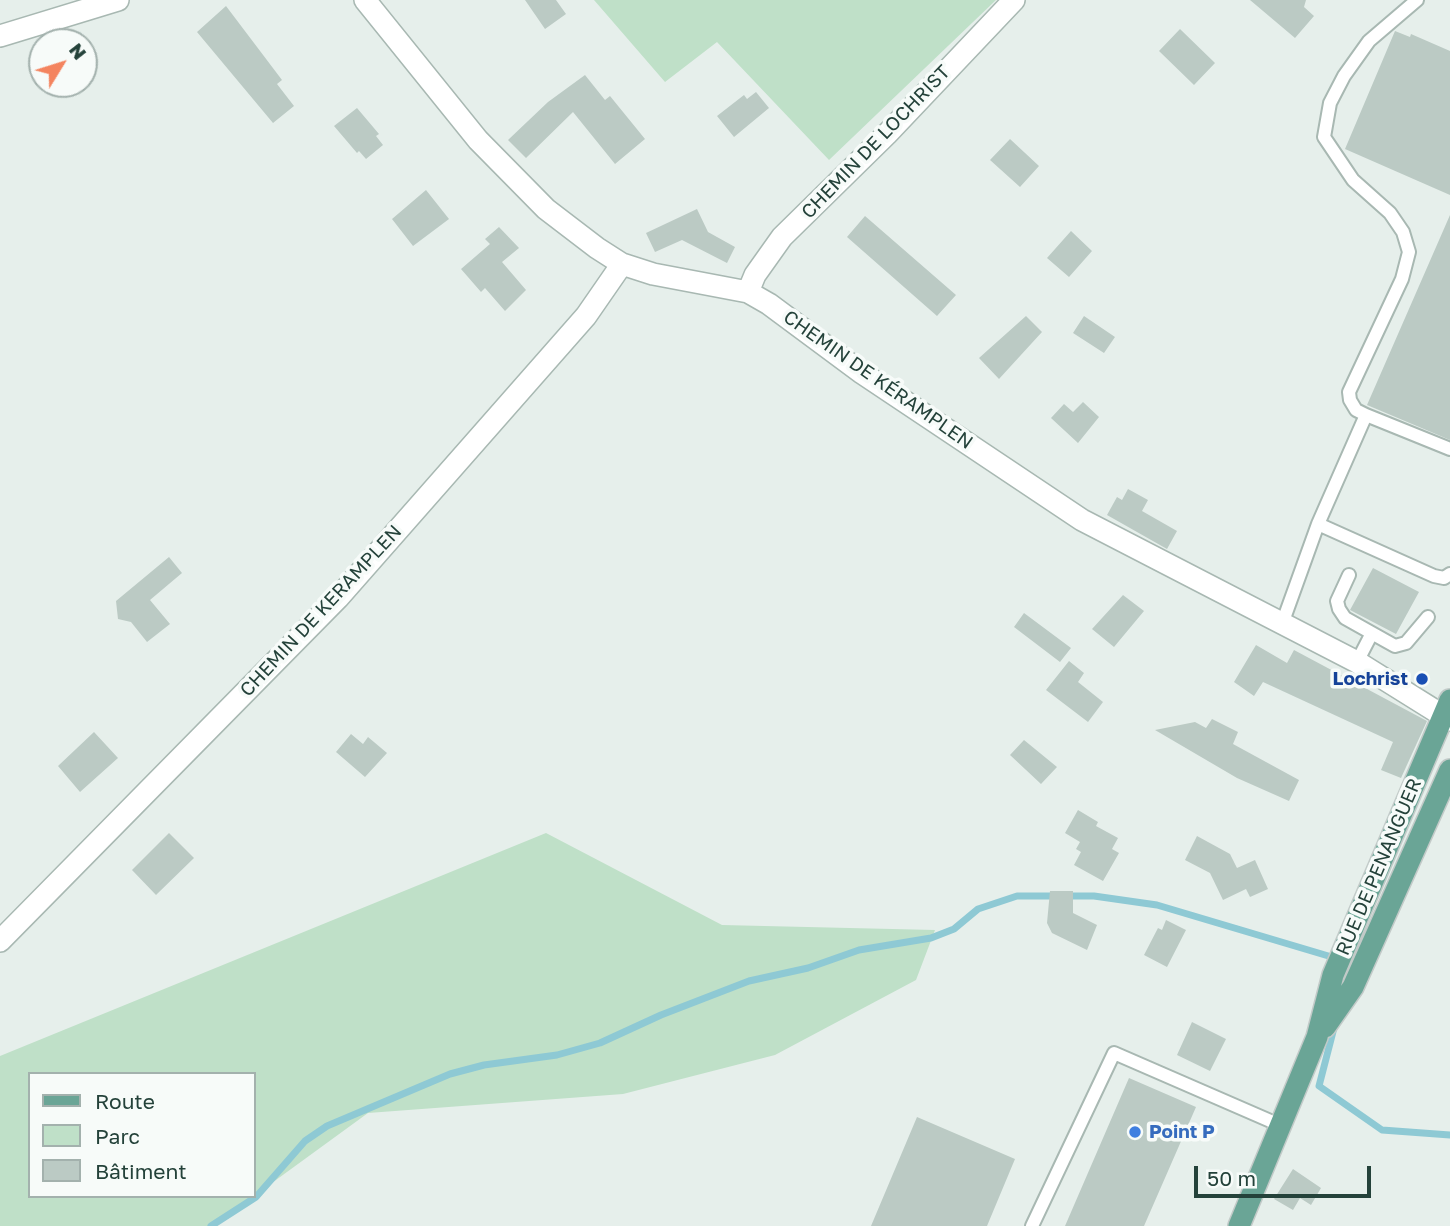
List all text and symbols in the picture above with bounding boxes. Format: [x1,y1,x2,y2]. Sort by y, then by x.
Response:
north arrow [28,28,98,98]
text: N [65,38,92,64]
street label: CHEMIN DE LOCHRIST [797,61,955,223]
street label: CHEMIN DE KÉRAMPLEN [779,306,977,454]
street label: CHEMIN DE KERAMPLEN [236,521,406,701]
place label: Lochrist [1333,668,1408,690]
marker: Lochrist [1414,671,1430,687]
street label: RUE DE PENANGUER [1331,775,1427,959]
legend [28,1072,256,1198]
text: Route [95,1088,155,1114]
place label: Point P [1149,1121,1215,1143]
text: Parc [95,1123,140,1149]
marker: Point P [1127,1124,1143,1140]
scale bar [1198,1152,1375,1196]
text: Bâtiment [95,1158,187,1184]
text: 50 m [1207,1165,1256,1191]

